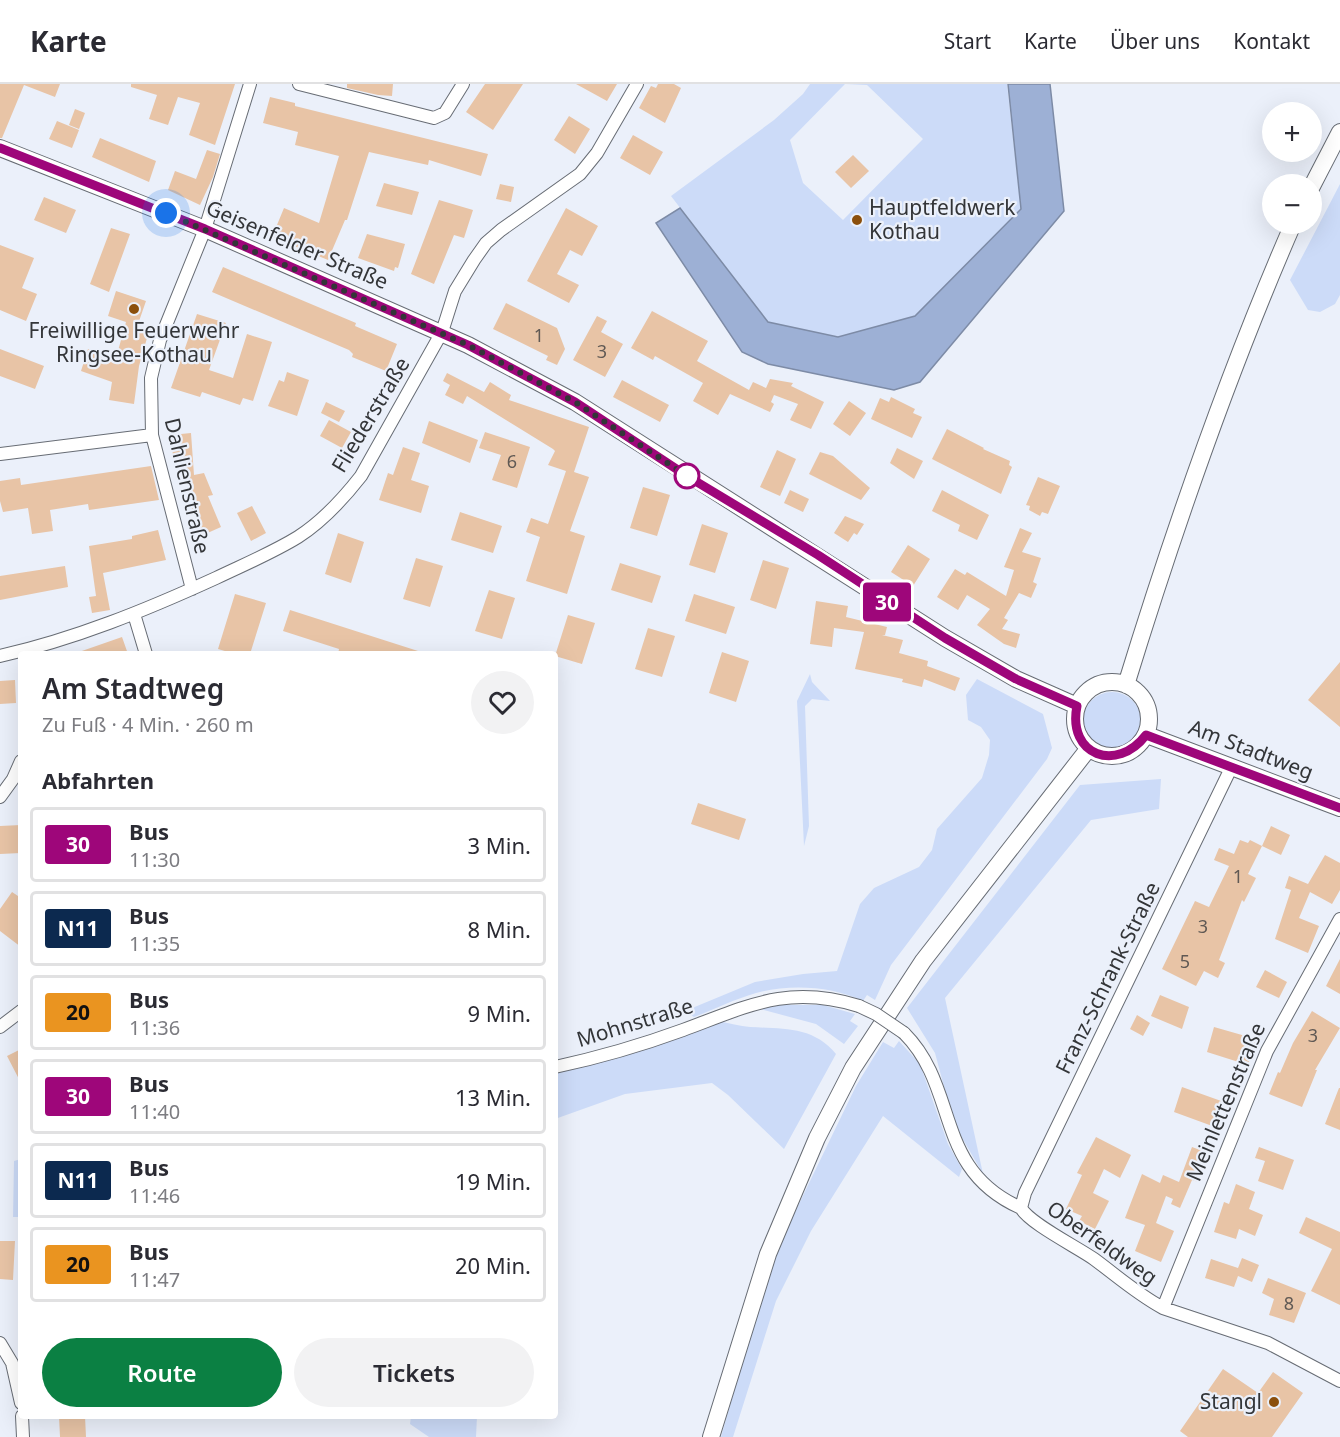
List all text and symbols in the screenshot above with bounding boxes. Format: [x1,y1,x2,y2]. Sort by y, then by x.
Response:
text: Karte [30,22,107,60]
text: Start [944,27,991,55]
text: Karte [1024,27,1077,55]
text: Über uns [1110,27,1200,55]
text: Kontakt [1233,27,1310,55]
map controls [1262,102,1322,234]
button: + [1262,102,1322,162]
button: − [1262,174,1322,234]
street label: Geisenfelder Straße [202,193,393,295]
place label: Hauptfeldwerk Kothau [869,193,1016,245]
your location [151,198,181,228]
marker: Hauptfeldwerk Kothau [850,213,864,227]
marker: Freiwillige Feuerwehr Ringsee-Kothau [127,302,141,316]
place label: Freiwillige Feuerwehr Ringsee-Kothau [28,316,240,368]
house number: 1 [534,323,544,347]
house number: 3 [597,339,607,363]
street label: Fliederstraße [325,352,416,477]
street label: Dahlienstraße [159,415,217,556]
house number: 6 [507,449,517,473]
unlabelled marker [674,463,700,489]
line badge: 30 [860,582,914,622]
text: 30 [875,588,899,616]
text: Am Stadtweg [42,669,224,707]
button: heart [471,671,534,734]
text: Zu Fuß · 4 Min. · 260 m [42,711,254,738]
street label: Am Stadtweg [1185,712,1318,786]
text: Abfahrten [42,765,154,795]
text: Bus [129,816,169,846]
text: 30 [66,830,90,858]
text: 3 Min. [468,830,531,860]
text: 11:30 [129,846,180,873]
house number: 1 [1233,864,1243,888]
street label: Franz-Schrank-Straße [1048,877,1166,1078]
text: Bus [129,900,169,930]
text: N11 [57,914,99,942]
text: 8 Min. [468,914,531,944]
house number: 3 [1198,914,1208,938]
text: 11:35 [129,930,180,957]
house number: 5 [1180,949,1190,973]
text: Bus [129,984,169,1014]
street label: Mohnstraße [573,991,696,1053]
text: 20 [66,998,90,1026]
text: 9 Min. [468,998,531,1028]
text: 11:36 [129,1014,180,1041]
street label: Meinlettenstraße [1179,1018,1271,1185]
house number: 3 [1308,1023,1318,1047]
text: Bus [129,1068,169,1098]
text: 30 [66,1082,90,1110]
text: 13 Min. [455,1082,531,1112]
text: 11:40 [129,1098,180,1125]
text: Bus [129,1152,169,1182]
text: N11 [57,1166,99,1194]
text: 19 Min. [455,1166,531,1196]
text: 11:46 [129,1182,180,1209]
street label: Oberfeldweg [1042,1194,1163,1291]
text: Bus [129,1236,169,1266]
text: 20 [66,1250,90,1278]
text: 20 Min. [455,1250,531,1280]
text: 11:47 [129,1266,180,1293]
house number: 8 [1284,1291,1294,1315]
button: Route [42,1338,282,1407]
button: Tickets [294,1338,534,1407]
place label: Stangl [1200,1387,1262,1415]
marker: Stangl [1267,1395,1281,1409]

